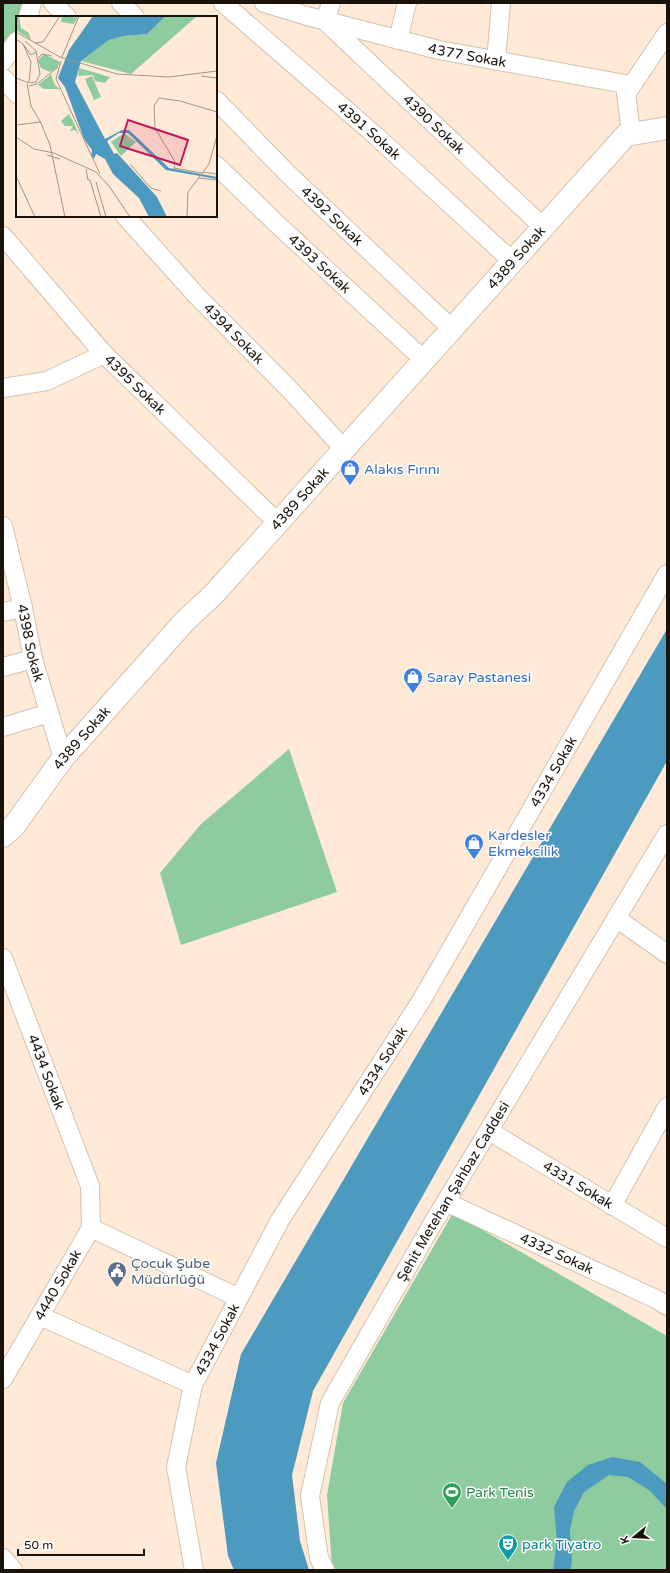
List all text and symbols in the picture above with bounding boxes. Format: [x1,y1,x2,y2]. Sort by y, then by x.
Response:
inset map [16,16,217,217]
street label: 4377 Sokak [426,39,508,71]
street label: 4390 Sokak [400,91,469,158]
street label: 4391 Sokak [334,98,405,163]
street label: 4392 Sokak [298,182,367,249]
street label: 4389 Sokak [483,222,549,292]
street label: 4393 Sokak [285,230,355,297]
street label: 4394 Sokak [200,299,268,368]
street label: 4395 Sokak [101,351,170,418]
shop icon: Alakıs Fırını [339,458,361,486]
place label: Alakıs Fırını [364,461,440,478]
street label: 4389 Sokak [267,463,333,534]
street label: 4398 Sokak [14,603,48,684]
shop icon: Saray Pastanesi [402,666,424,694]
place label: Saray Pastanesi [427,669,531,686]
street label: 4389 Sokak [49,702,114,773]
street label: 4334 Sokak [526,733,580,810]
place label: Kardesler Ekmekcilik [488,827,559,860]
shop icon: Kardesler Ekmekcilik [463,832,485,860]
street label: 4334 Sokak [354,1023,411,1099]
street label: 4434 Sokak [24,1032,69,1112]
street label: Şehit Metehan Şahbaz Caddesi [393,1098,513,1284]
street label: 4331 Sokak [540,1157,617,1212]
street label: 4332 Sokak [517,1229,596,1278]
street label: 4440 Sokak [31,1246,85,1323]
place label: Çocuk Şube Müdürlüğü [131,1255,210,1288]
public building icon: Çocuk Şube Müdürlüğü [106,1260,128,1288]
street label: 4334 Sokak [191,1300,243,1378]
sports icon: Park Tenis [441,1481,463,1509]
place label: Park Tenis [466,1484,534,1501]
north arrow [614,1517,654,1557]
scale bar [18,1531,144,1557]
theatre icon: park Tiyatro [497,1533,519,1561]
text: K [617,1534,632,1545]
place label: park Tiyatro [522,1536,601,1553]
text: 50 m [24,1538,53,1552]

